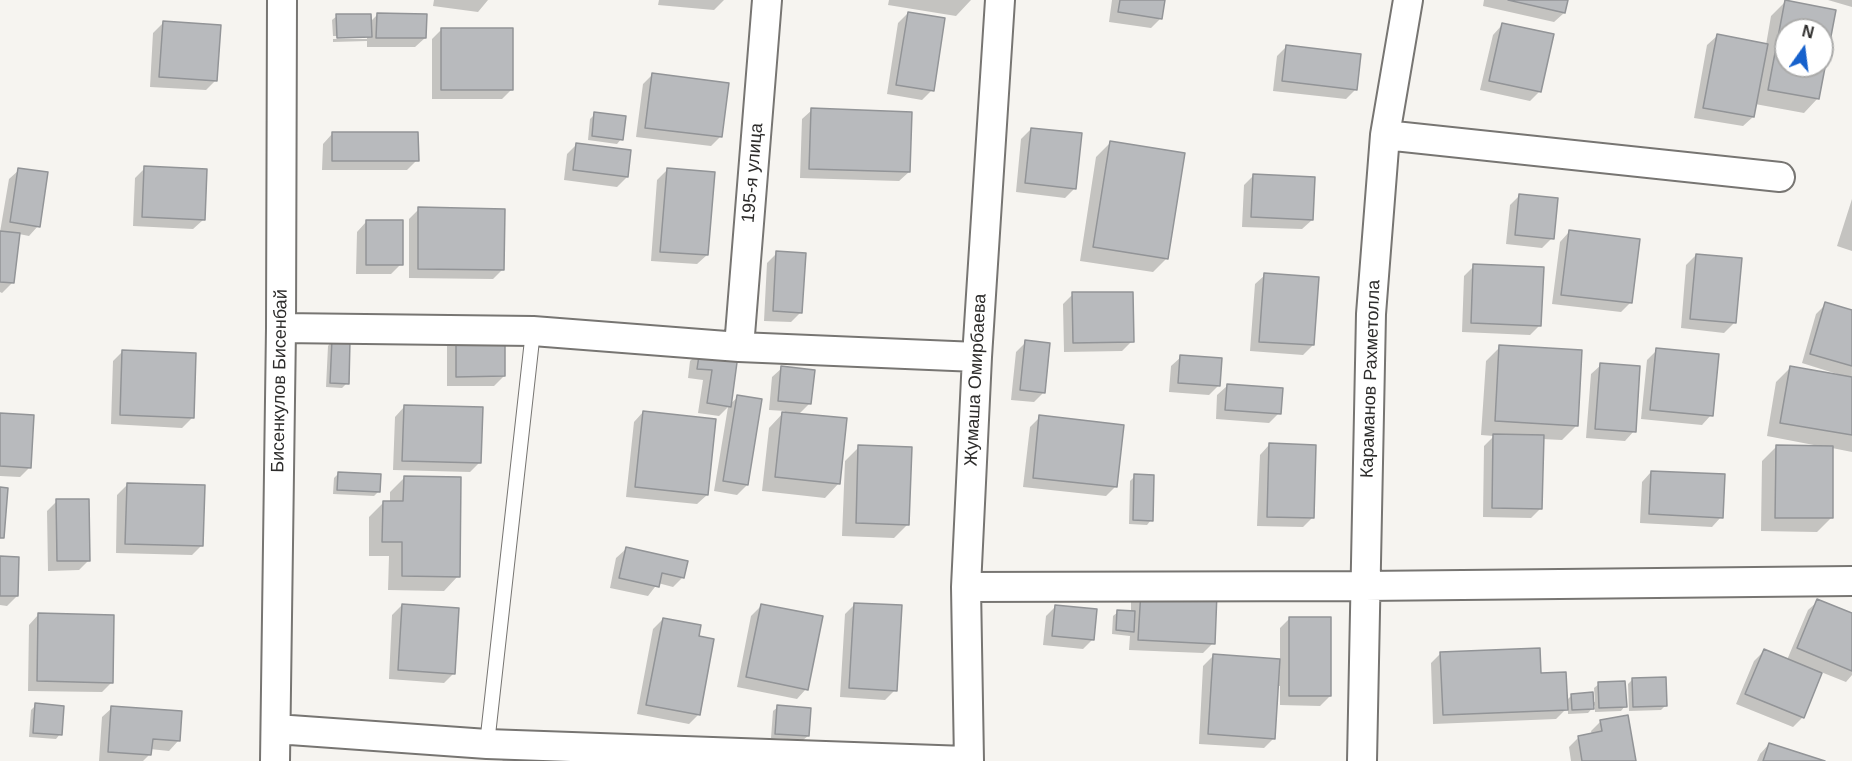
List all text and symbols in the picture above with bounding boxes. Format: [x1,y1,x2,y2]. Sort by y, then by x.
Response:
north arrow [1774,18,1834,78]
text: N [1800,22,1816,42]
street label: 195-я улица [738,122,768,224]
street label: Караманов Рахметолла [1357,280,1385,478]
street label: Бисенкулов Бисенбай [268,289,292,473]
street label: Жумаша Омирбаева [961,293,991,467]

